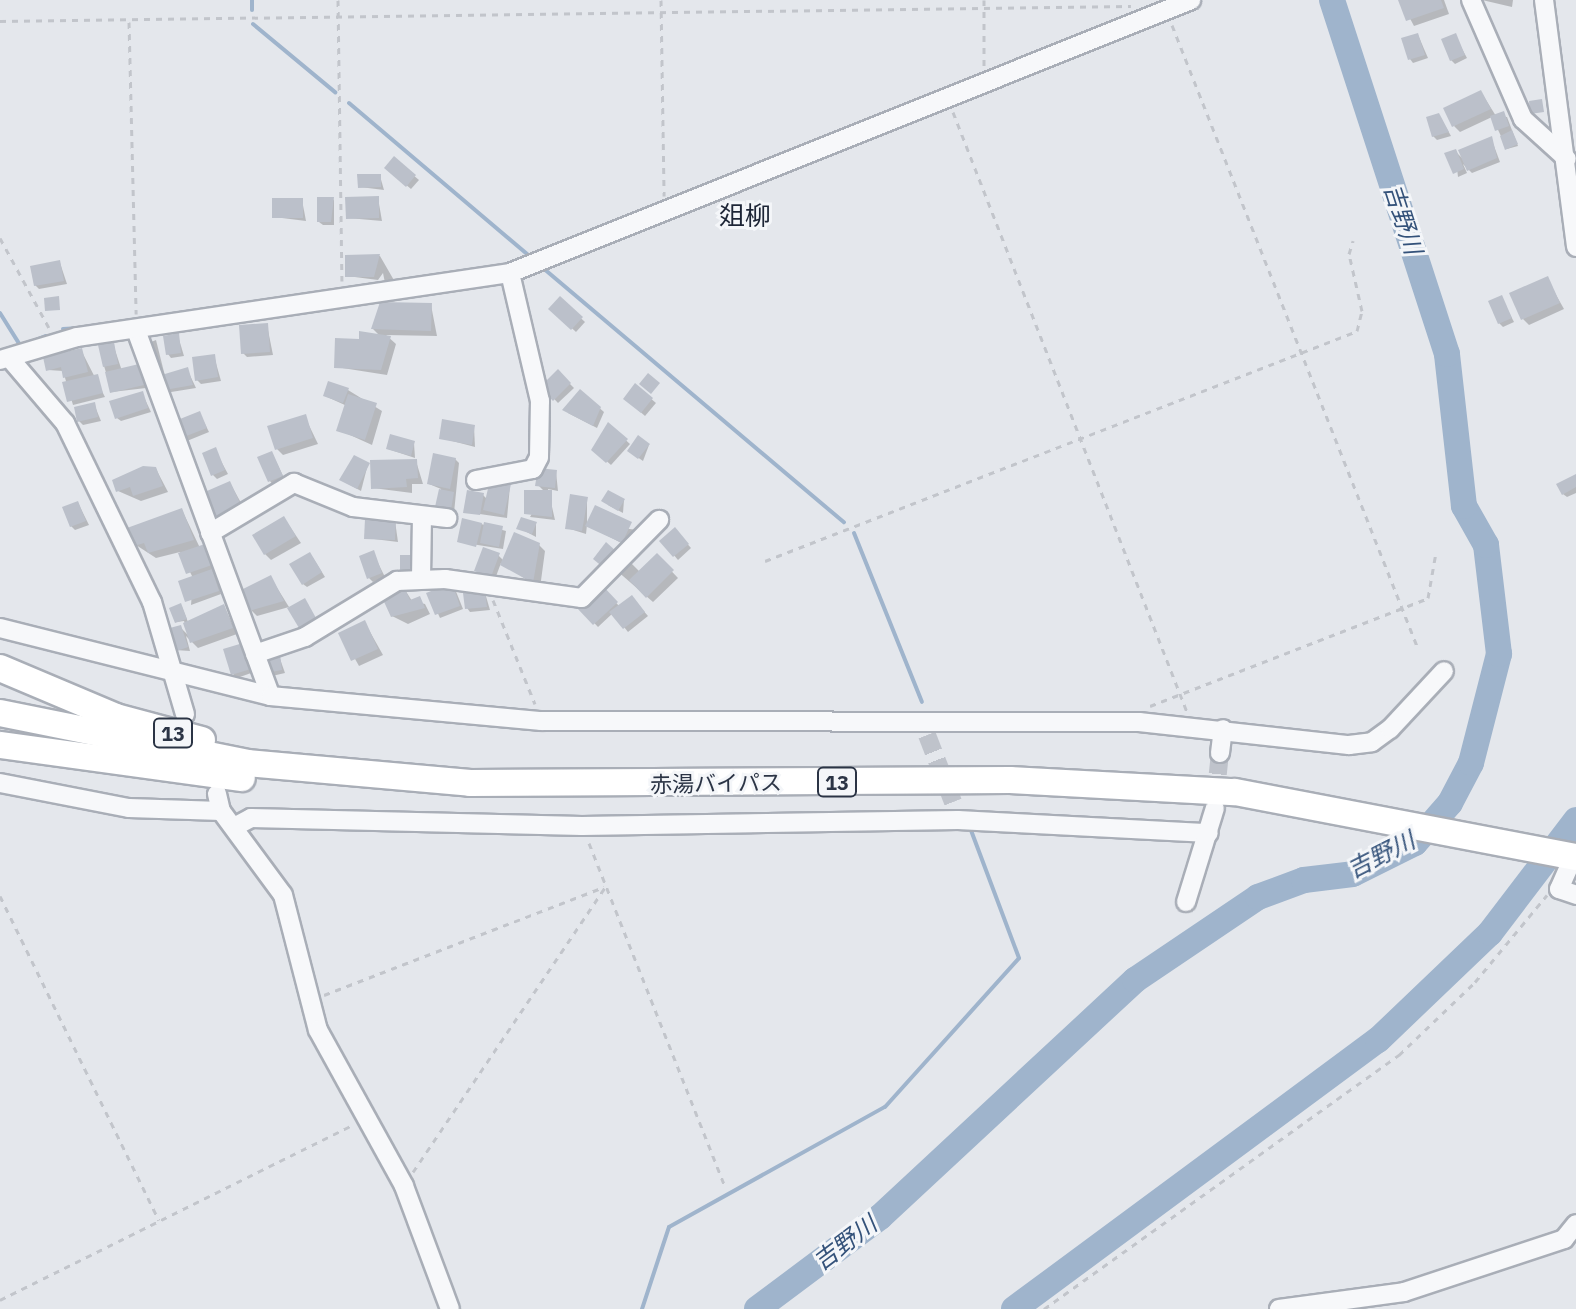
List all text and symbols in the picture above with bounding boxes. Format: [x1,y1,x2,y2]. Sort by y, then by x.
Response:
water label: 吉野川 [1378,180,1428,258]
district label: 爼柳 [719,200,771,232]
road number: 13 [153,717,193,749]
road number: 13 [817,766,857,798]
street label: 赤湯バイパス [650,769,782,797]
water label: 吉野川 [1342,826,1420,884]
water label: 吉野川 [808,1210,882,1276]

